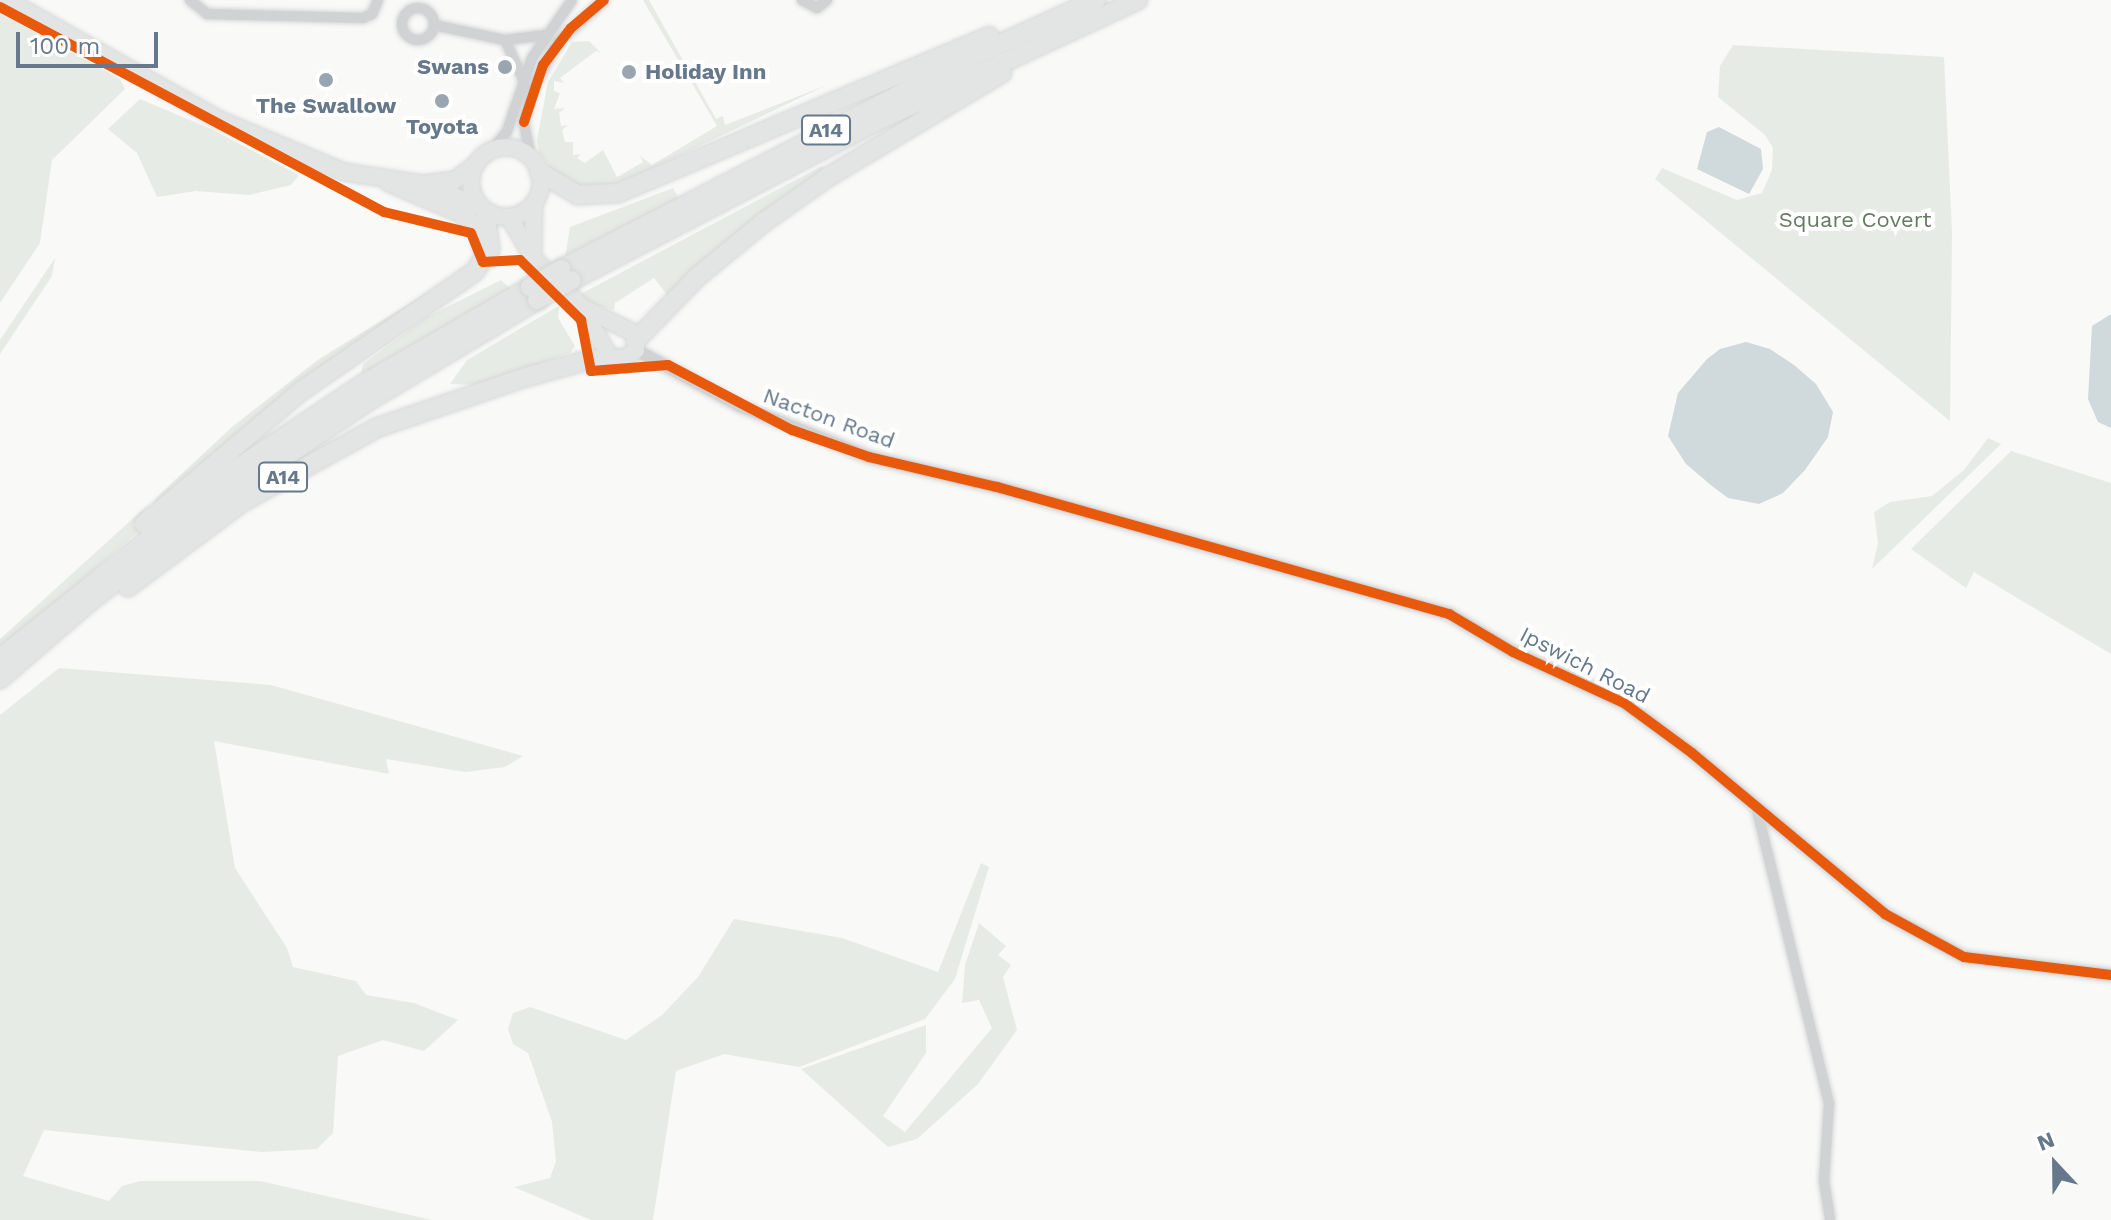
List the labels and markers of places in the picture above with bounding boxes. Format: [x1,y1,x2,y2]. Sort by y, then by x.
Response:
place label: Swans [417,54,489,80]
marker: Swans [496,58,514,76]
place label: Holiday Inn [645,59,767,85]
marker: Holiday Inn [620,63,638,81]
marker: The Swallow [317,71,335,89]
marker: Toyota [433,92,451,110]
place label: The Swallow [256,93,396,119]
place label: Toyota [406,114,478,140]

